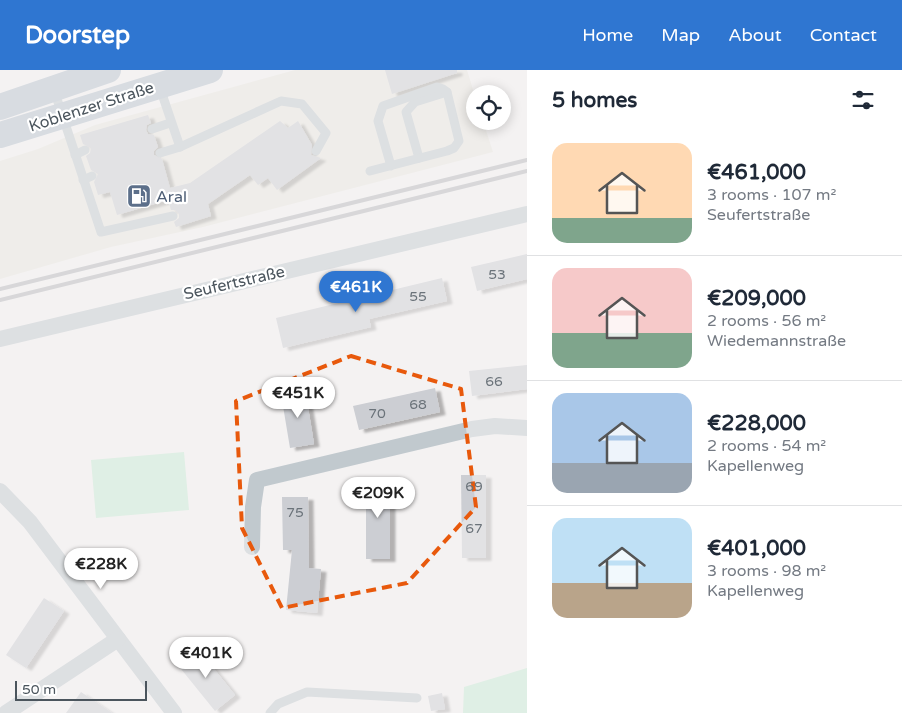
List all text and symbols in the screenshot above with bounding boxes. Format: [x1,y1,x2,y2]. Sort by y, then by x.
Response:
text: Doorstep [25,21,130,50]
text: Home [582,24,633,46]
text: Map [661,24,700,46]
text: About [728,24,782,46]
text: Contact [810,24,877,46]
street label: Koblenzer Straße [26,77,156,137]
map controls [466,85,511,130]
button: locate [466,85,511,130]
icon: filters [849,86,877,114]
text: 5 homes [552,88,637,113]
text: €461,000 [707,160,806,185]
icon: home [592,163,652,223]
fuel station icon: Aral [126,183,152,209]
text: 3 rooms · 107 m² [707,185,836,205]
place label: Aral [156,187,187,207]
text: Seufertstraße [707,205,810,225]
street label: Seufertstraße [182,262,287,304]
house number: 53 [488,266,506,283]
pin: €461K [321,270,391,313]
text: €461K [330,277,382,297]
text: €209,000 [707,286,806,311]
house number: 55 [409,288,427,305]
icon: home [592,288,652,348]
text: 2 rooms · 56 m² [707,311,826,331]
text: Wiedemannstraße [707,331,846,351]
house number: 66 [485,373,503,390]
pin: €451K [263,376,333,419]
text: €451K [272,383,324,403]
house number: 68 [409,396,427,413]
house number: 70 [368,405,386,422]
text: €228,000 [707,411,806,436]
icon: home [592,413,652,473]
text: 2 rooms · 54 m² [707,436,826,456]
text: Kapellenweg [707,456,804,476]
pin: €209K [343,476,413,519]
house number: 69 [465,478,483,495]
text: €209K [352,483,404,503]
house number: 75 [286,504,304,521]
house number: 67 [465,520,483,537]
text: €401,000 [707,536,806,561]
icon: home [592,538,652,598]
pin: €228K [66,548,136,590]
text: €228K [75,554,127,574]
text: 3 rooms · 98 m² [707,561,826,581]
text: Kapellenweg [707,581,804,601]
pin: €401K [171,636,241,679]
text: €401K [180,643,232,663]
scale bar [15,678,148,701]
text: 50 m [22,681,56,698]

